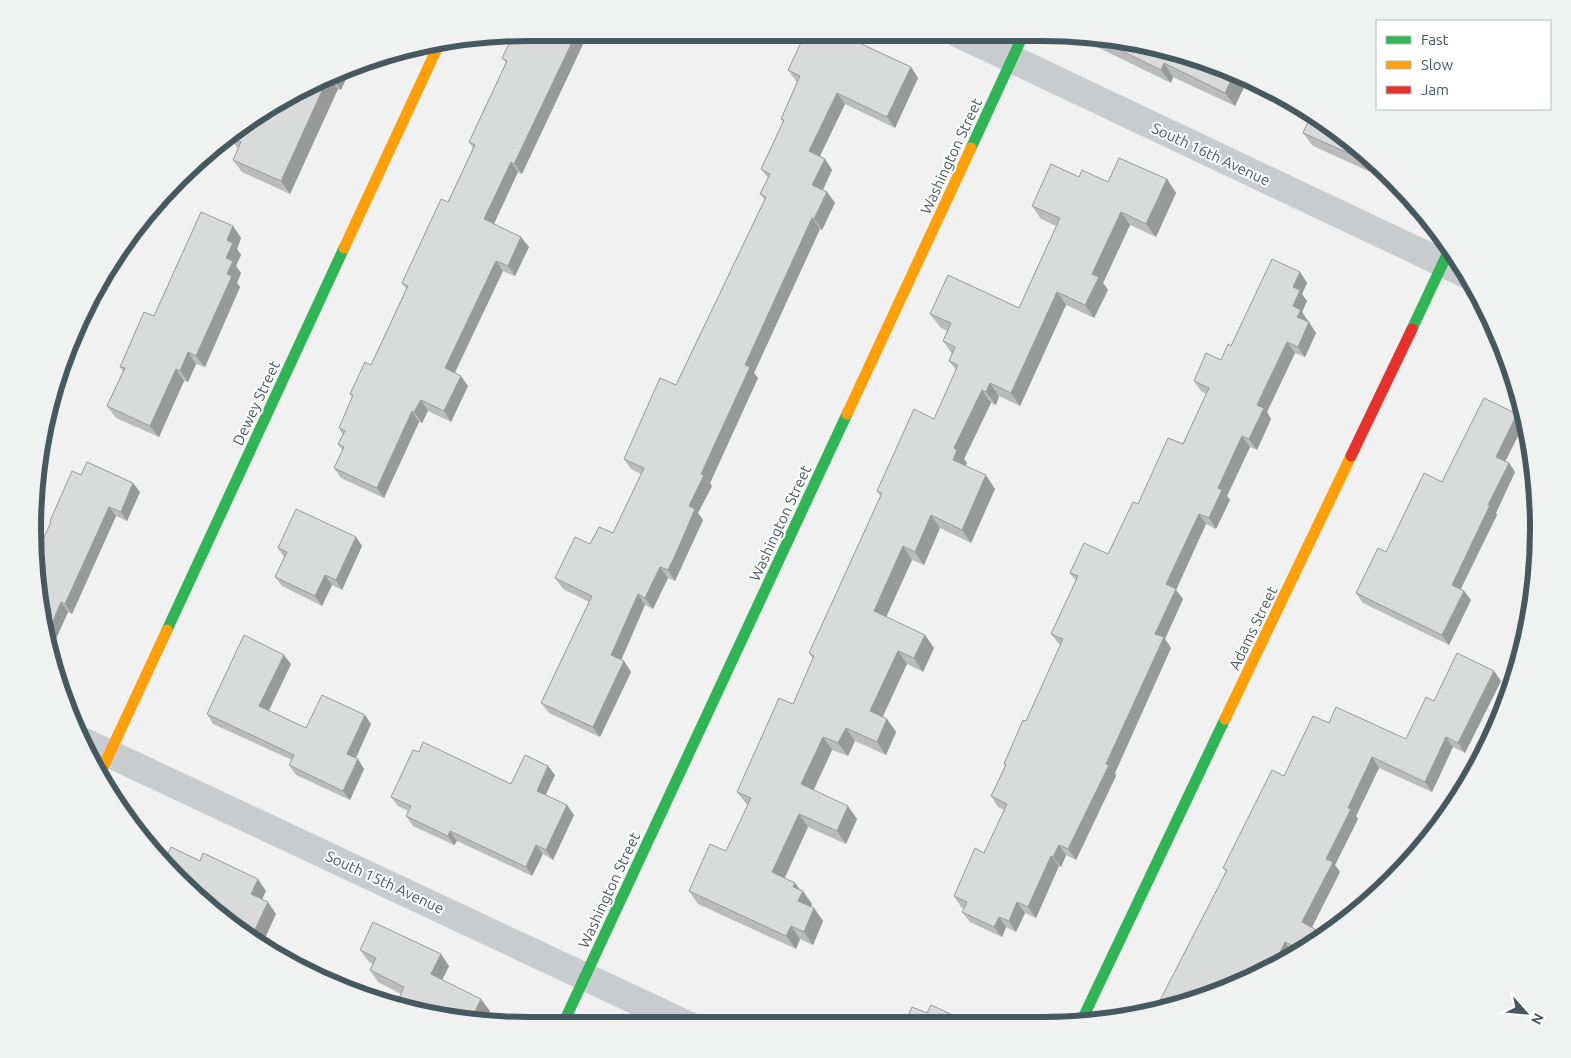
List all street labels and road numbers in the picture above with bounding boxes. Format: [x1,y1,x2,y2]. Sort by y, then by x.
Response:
street label: Washington Street [917,95,985,217]
street label: South 16th Avenue [1149,119,1273,189]
street label: Dewey Street [229,358,283,448]
street label: Washington Street [746,462,814,584]
street label: Adams Street [1225,583,1281,673]
street label: Washington Street [575,829,643,951]
street label: South 15th Avenue [323,847,447,917]

